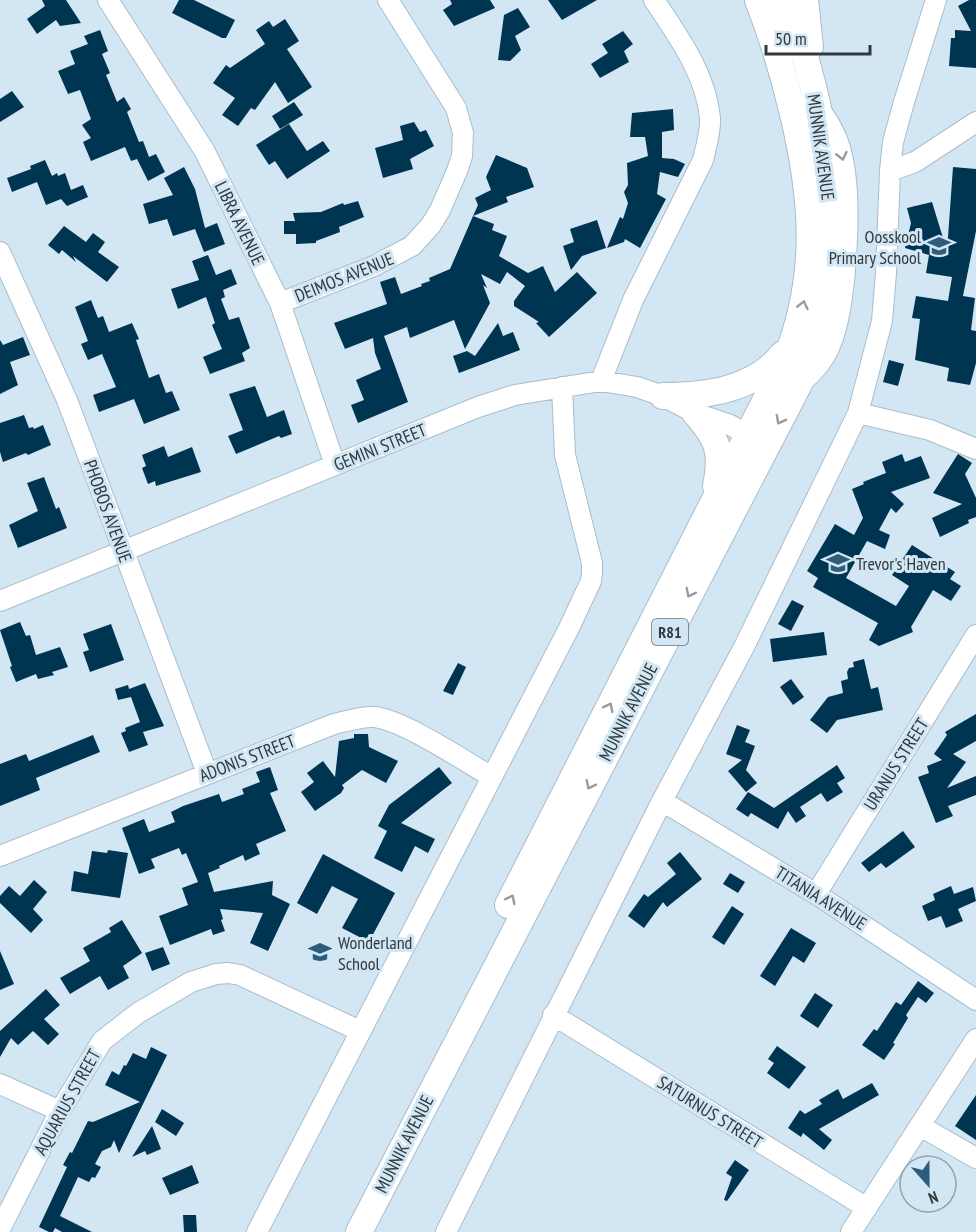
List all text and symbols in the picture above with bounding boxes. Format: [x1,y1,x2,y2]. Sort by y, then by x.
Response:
scale bar [766,18,870,56]
text: 50 m [775,27,807,50]
street label: MUNNIK AVENUE [802,92,840,202]
one-way arrow [835,151,848,161]
street label: LIBRA AVENUE [210,177,270,269]
place label: Oosskool Primary School [829,225,922,269]
school or university icon: Oosskool Primary School [926,233,952,259]
street label: DEIMOS AVENUE [291,247,397,307]
one-way arrow [796,300,809,310]
one-way arrow [776,414,787,424]
street label: GEMINI STREET [330,418,430,476]
street label: PHOBOS AVENUE [79,456,137,566]
school or university icon: Trevor's Haven [825,550,851,576]
place label: Trevor's Haven [856,552,946,575]
one-way arrow [686,587,697,597]
road number: R81 [652,619,688,645]
street label: MUNNIK AVENUE [594,659,662,765]
one-way arrow [602,702,614,713]
street label: URANUS STREET [859,714,933,814]
street label: ADONIS STREET [196,729,298,787]
one-way arrow [586,779,598,790]
street label: TITANIA AVENUE [771,861,871,935]
one-way arrow [504,894,516,905]
place label: Wonderland School [338,931,412,975]
school or university icon: Wonderland School [307,939,333,965]
street label: AQUARIUS STREET [28,1045,106,1159]
street label: SATURNUS STREET [653,1071,767,1153]
street label: MUNNIK AVENUE [370,1091,438,1197]
north arrow [898,1154,958,1214]
text: N [926,1187,941,1209]

